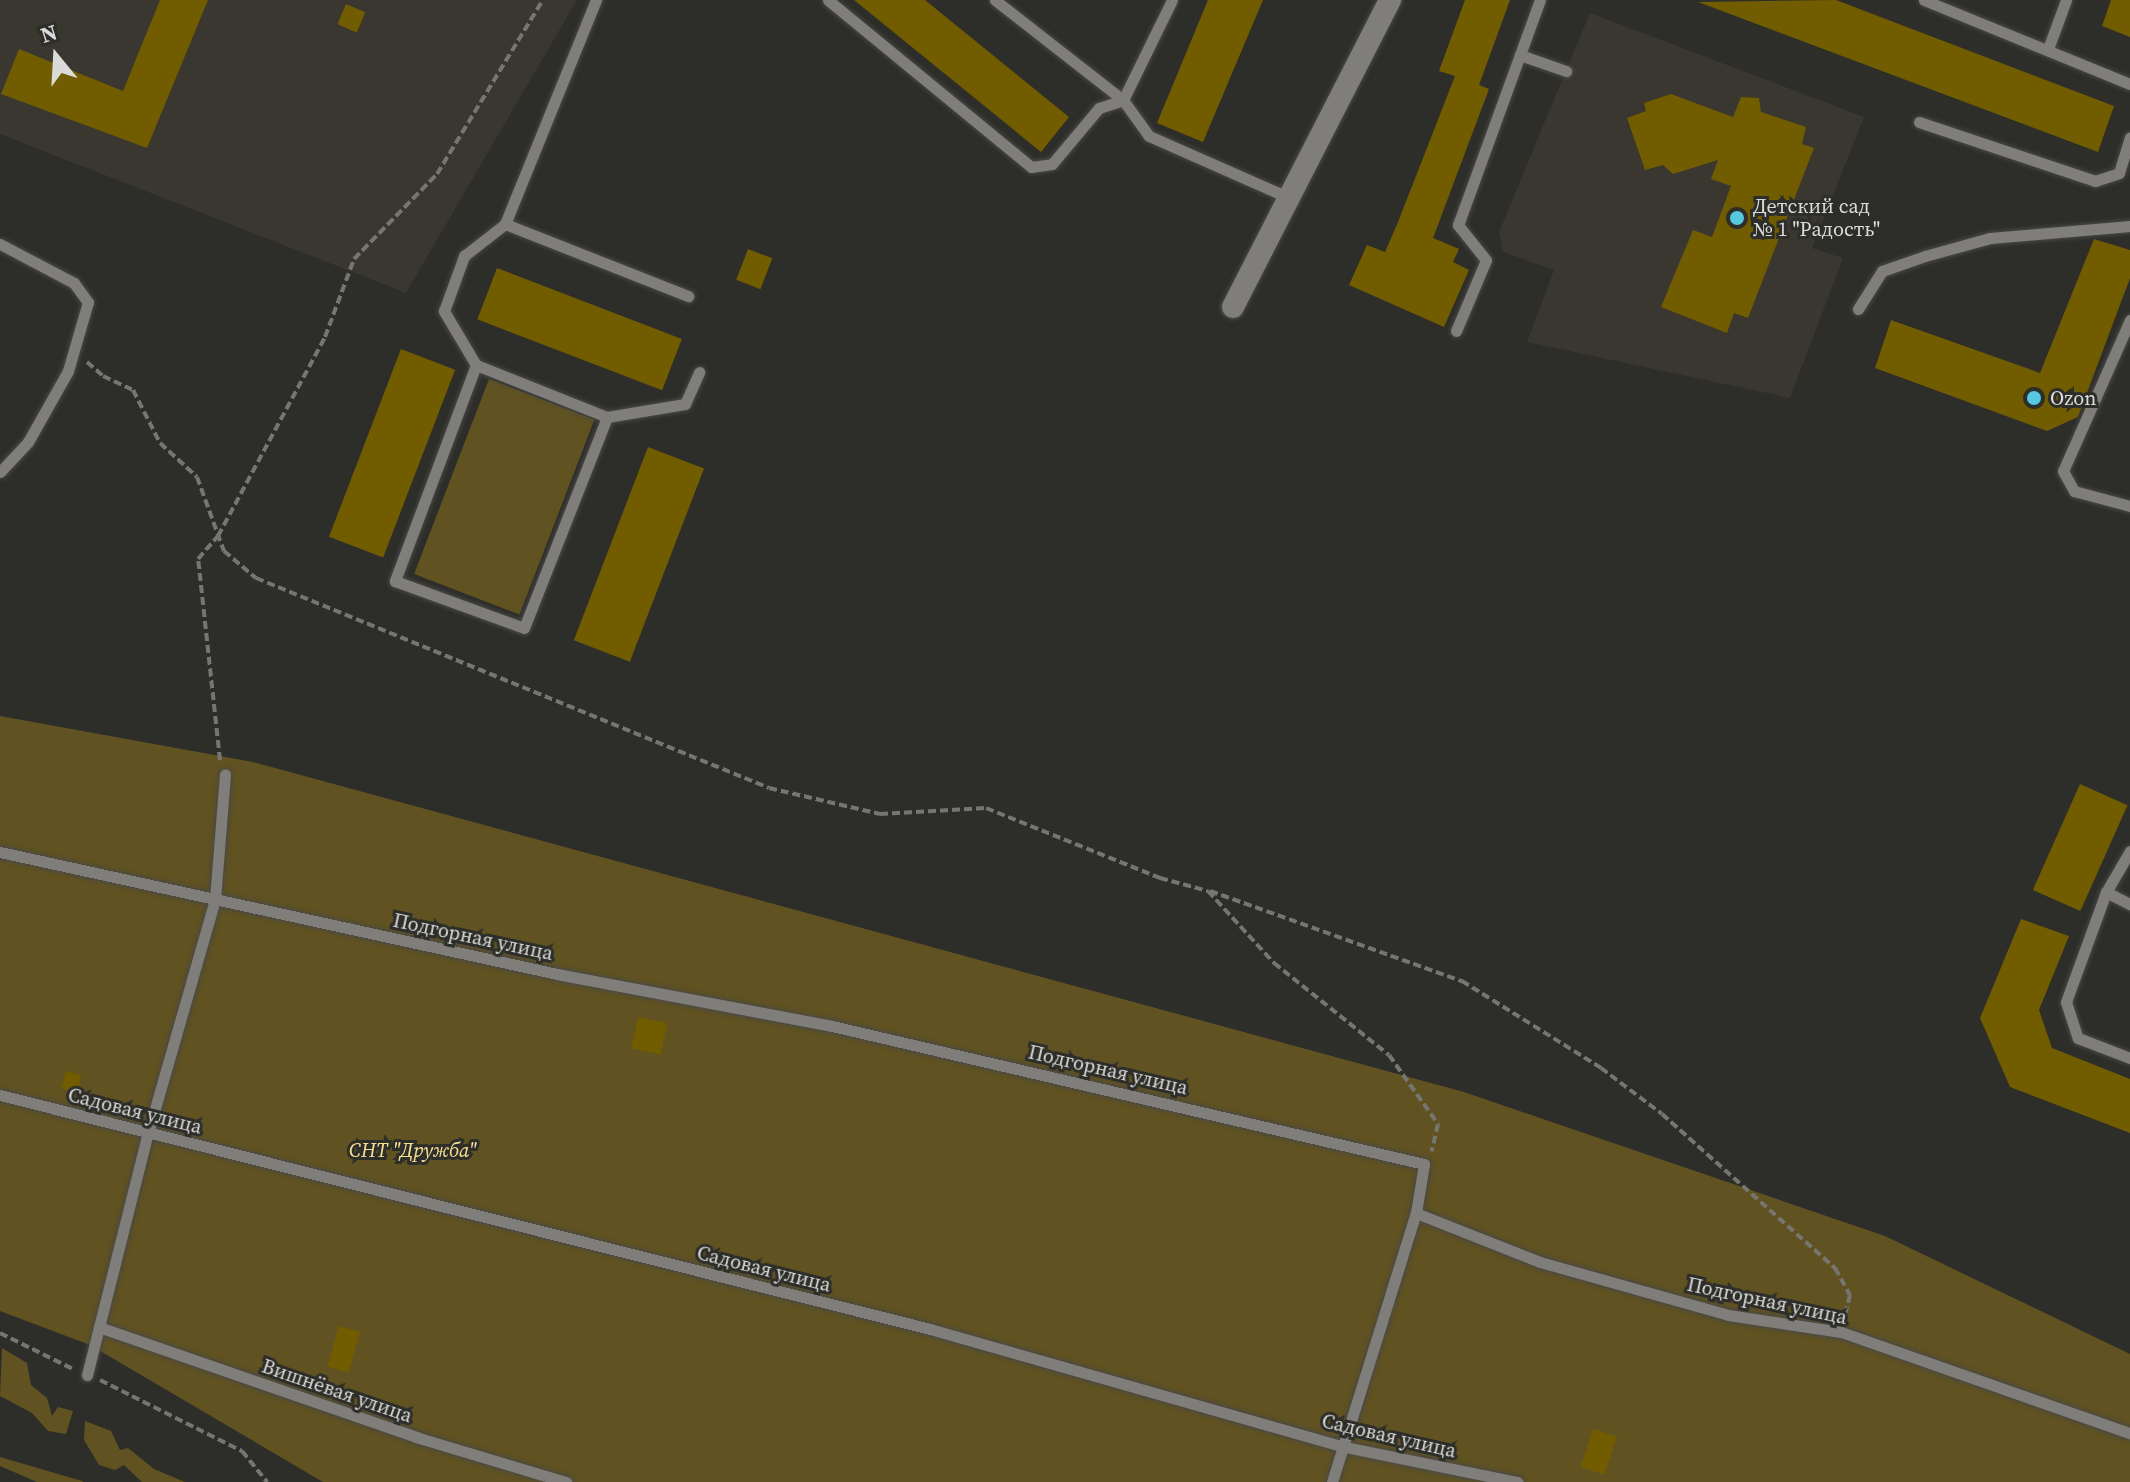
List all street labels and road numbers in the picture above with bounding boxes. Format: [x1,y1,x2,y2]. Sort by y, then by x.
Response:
street label: Подгорная улица [391,908,555,966]
street label: Подгорная улица [1026,1040,1190,1100]
street label: Садовая улица [66,1083,204,1139]
street label: Садовая улица [695,1241,833,1297]
street label: Подгорная улица [1685,1272,1849,1330]
street label: Вишнёвая улица [259,1354,415,1428]
street label: Садовая улица [1319,1409,1459,1463]

